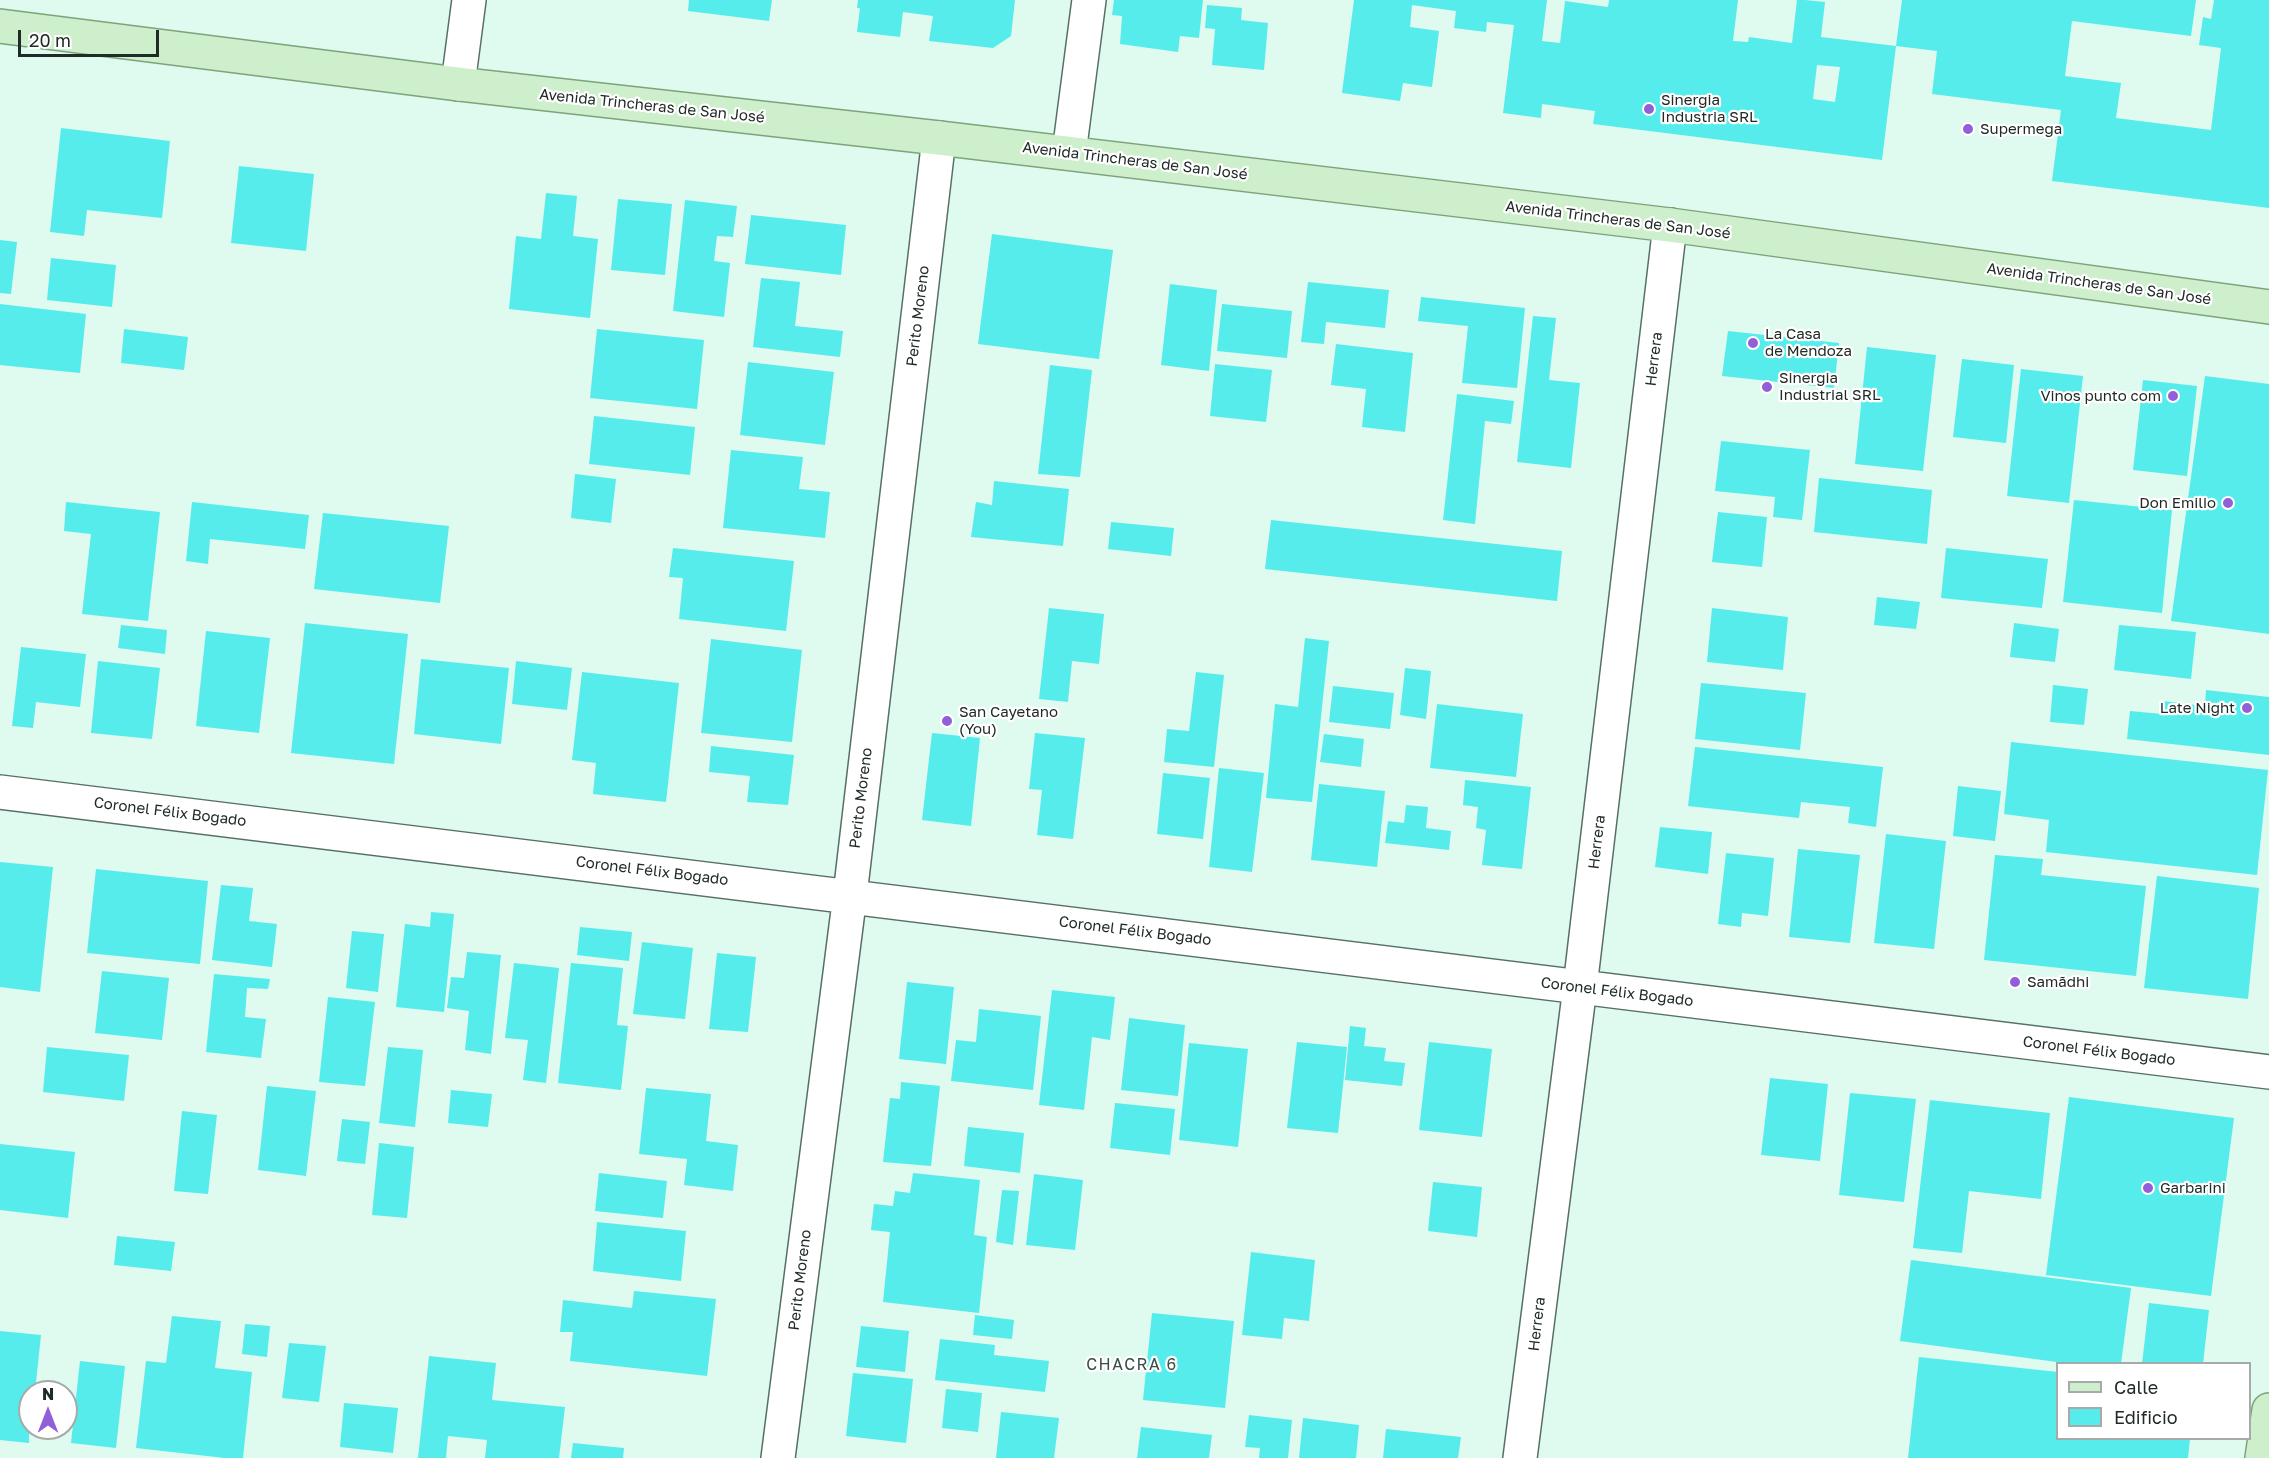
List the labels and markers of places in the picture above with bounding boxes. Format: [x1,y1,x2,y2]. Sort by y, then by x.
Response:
place label: Sinergia Industria SRL [1661,91,1758,126]
marker: Sinergia Industria SRL [1642,102,1656,116]
place label: Supermega [1980,120,2062,138]
marker: Supermega [1961,122,1975,136]
place label: La Casa de Mendoza [1765,325,1852,360]
marker: La Casa de Mendoza [1746,336,1760,350]
place label: Sinergia Industrial SRL [1779,369,1880,404]
marker: Sinergia Industrial SRL [1760,380,1774,394]
place label: Vinos punto com [2040,387,2161,405]
marker: Vinos punto com [2166,389,2180,403]
place label: Don Emilio [2139,494,2216,512]
marker: Don Emilio [2221,496,2235,510]
place label: Late Night [2160,699,2235,717]
marker: Late Night [2240,701,2254,715]
place label: San Cayetano (You) [959,703,1058,738]
marker: San Cayetano (You) [940,714,954,728]
place label: Samãdhi [2027,973,2089,991]
marker: Samãdhi [2008,975,2022,989]
place label: Garbarini [2160,1179,2226,1197]
marker: Garbarini [2141,1181,2155,1195]

